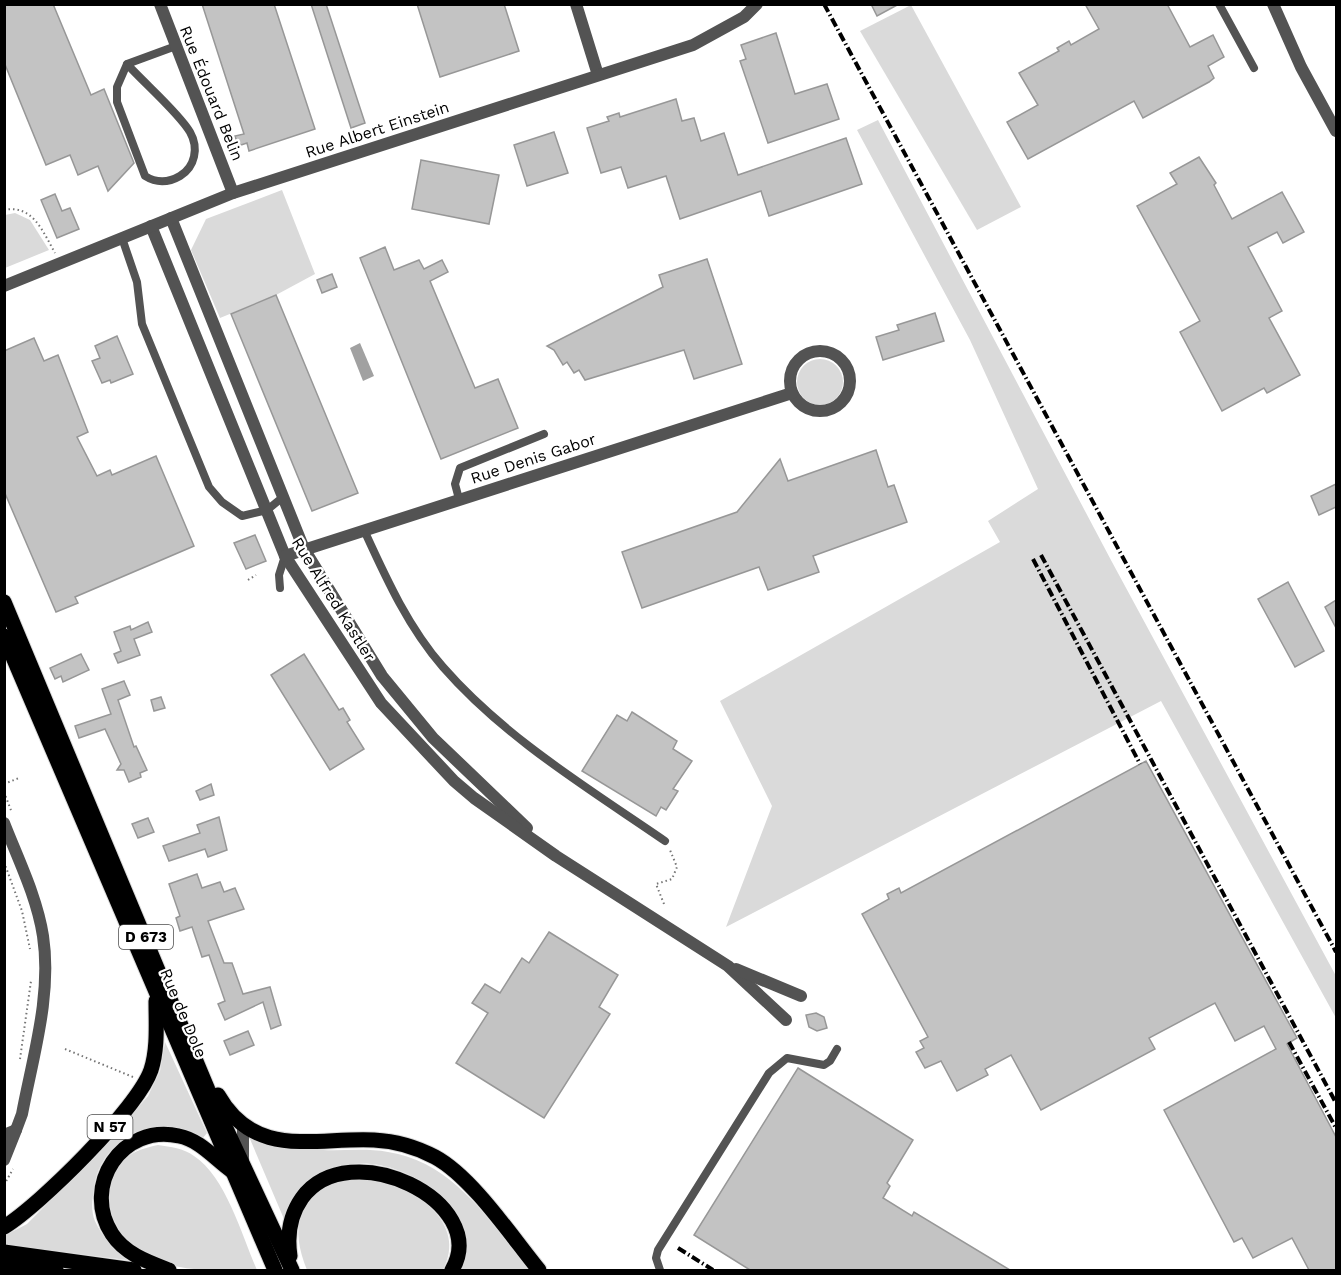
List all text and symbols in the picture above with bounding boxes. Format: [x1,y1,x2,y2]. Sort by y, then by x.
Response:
street label: Rue Édouard Belin [176,23,247,163]
street label: Rue Albert Einstein [303,97,452,162]
street label: Rue Denis Gabor [468,429,599,488]
street label: Rue Alfred Kastler [288,534,380,665]
road number: D 673 [119,925,173,949]
street label: Rue de Dole [156,966,211,1061]
road number: N 57 [88,1115,132,1139]

